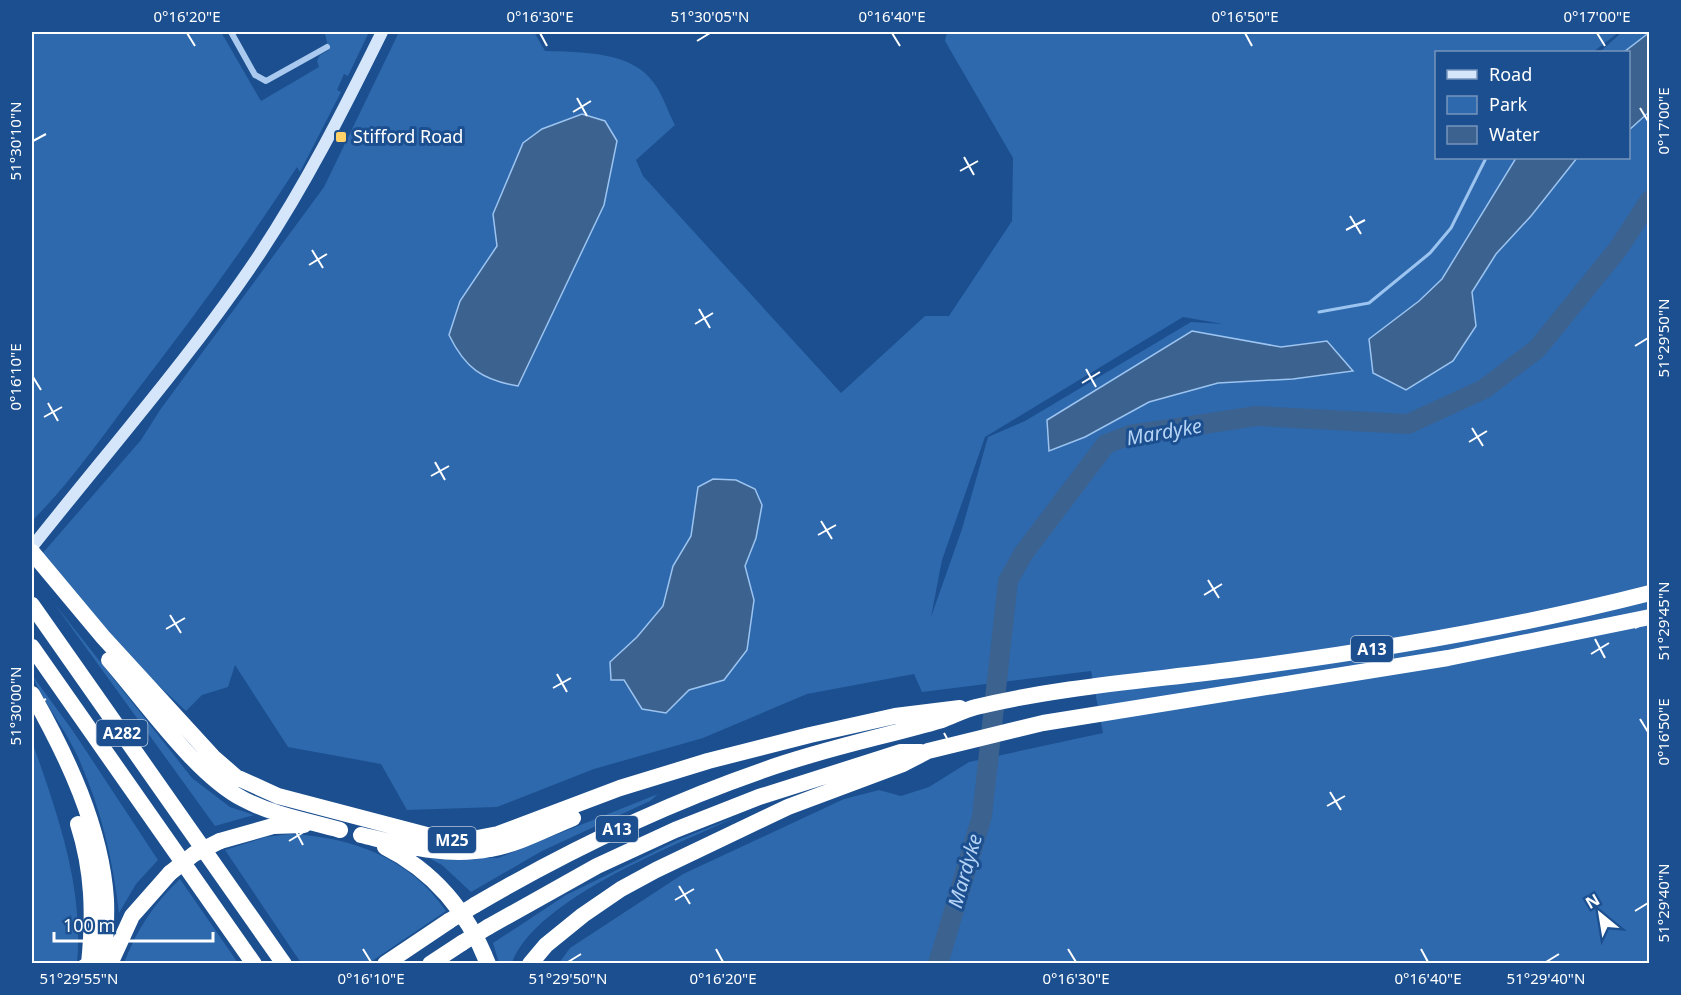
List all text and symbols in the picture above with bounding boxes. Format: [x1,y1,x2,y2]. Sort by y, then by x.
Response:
text: 0°16'20"E [153,6,221,26]
text: 0°16'30"E [506,6,574,26]
text: 51°30'05"N [671,6,749,26]
text: 0°16'40"E [858,6,926,26]
text: 0°16'50"E [1211,6,1279,26]
text: 0°17'00"E [1563,6,1631,26]
legend [1435,51,1630,159]
text: Road [1489,62,1532,86]
text: 0°17'00"E [1653,87,1673,155]
text: Park [1489,92,1527,116]
text: 51°30'10"N [5,102,25,180]
text: Water [1489,122,1540,146]
place label: Stifford Road [353,124,463,148]
marker: Stifford Road [334,130,348,144]
text: 51°29'50"N [1653,299,1673,377]
text: 0°16'10"E [5,343,25,411]
water label: Mardyke [1124,412,1204,451]
text: 51°29'45"N [1653,582,1673,660]
road number: A13 [1351,636,1393,662]
text: 51°30'00"N [5,667,25,745]
text: 0°16'50"E [1653,698,1673,766]
road number: A282 [96,720,148,746]
road number: A13 [596,816,638,842]
road number: M25 [428,827,476,853]
water label: Mardyke [941,831,988,911]
text: 51°29'40"N [1653,864,1673,942]
north arrow [1570,884,1630,944]
text: N [1581,888,1604,914]
scale bar [54,905,213,943]
text: 100 m [63,913,115,937]
text: 51°29'55"N [40,968,118,988]
text: 0°16'10"E [337,968,405,988]
text: 51°29'50"N [529,968,607,988]
text: 0°16'20"E [689,968,757,988]
text: 0°16'30"E [1042,968,1110,988]
text: 0°16'40"E [1394,968,1462,988]
text: 51°29'40"N [1507,968,1585,988]

